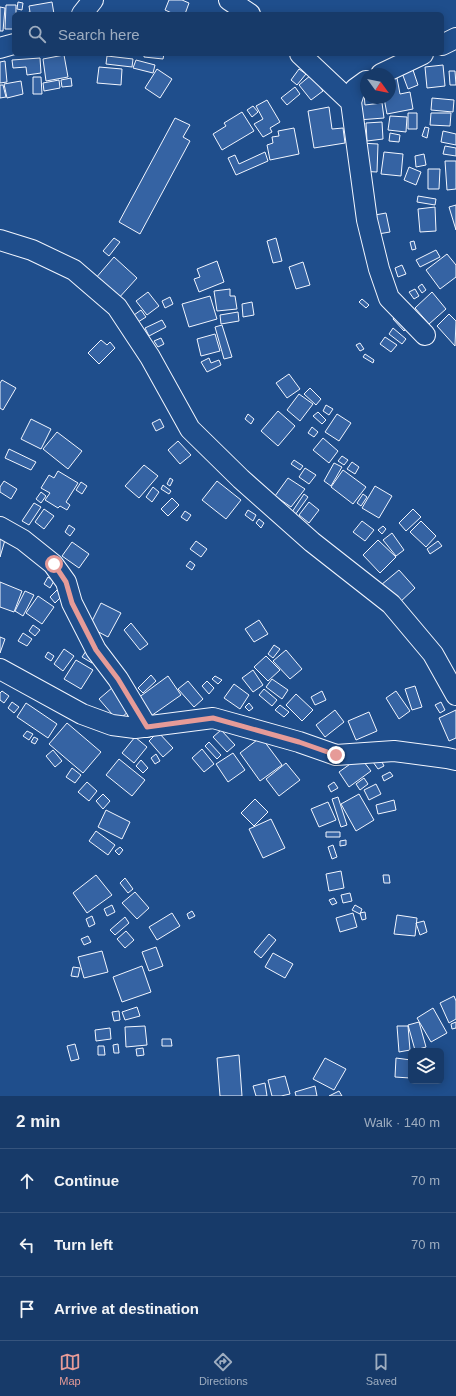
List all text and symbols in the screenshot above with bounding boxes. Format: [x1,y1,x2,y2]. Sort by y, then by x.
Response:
search box [12,12,444,56]
icon: search [26,23,48,45]
text: Search here [58,26,140,43]
north arrow [360,68,396,104]
route start [45,555,63,573]
route end [327,746,345,764]
map controls [408,1048,444,1084]
button: layers [408,1048,444,1084]
text: 2 min [16,1112,60,1131]
text: Walk · 140 m [364,1115,440,1130]
icon: ahead [16,1170,38,1192]
text: Continue [54,1172,119,1189]
text: 70 m [411,1173,440,1188]
icon: left [16,1234,38,1256]
text: Turn left [54,1236,113,1253]
text: 70 m [411,1237,440,1252]
icon: arrive [16,1298,38,1320]
text: Arrive at destination [54,1300,199,1317]
tab: Map [59,1351,81,1387]
tab: Directions [199,1351,248,1387]
tab: Saved [366,1351,397,1387]

